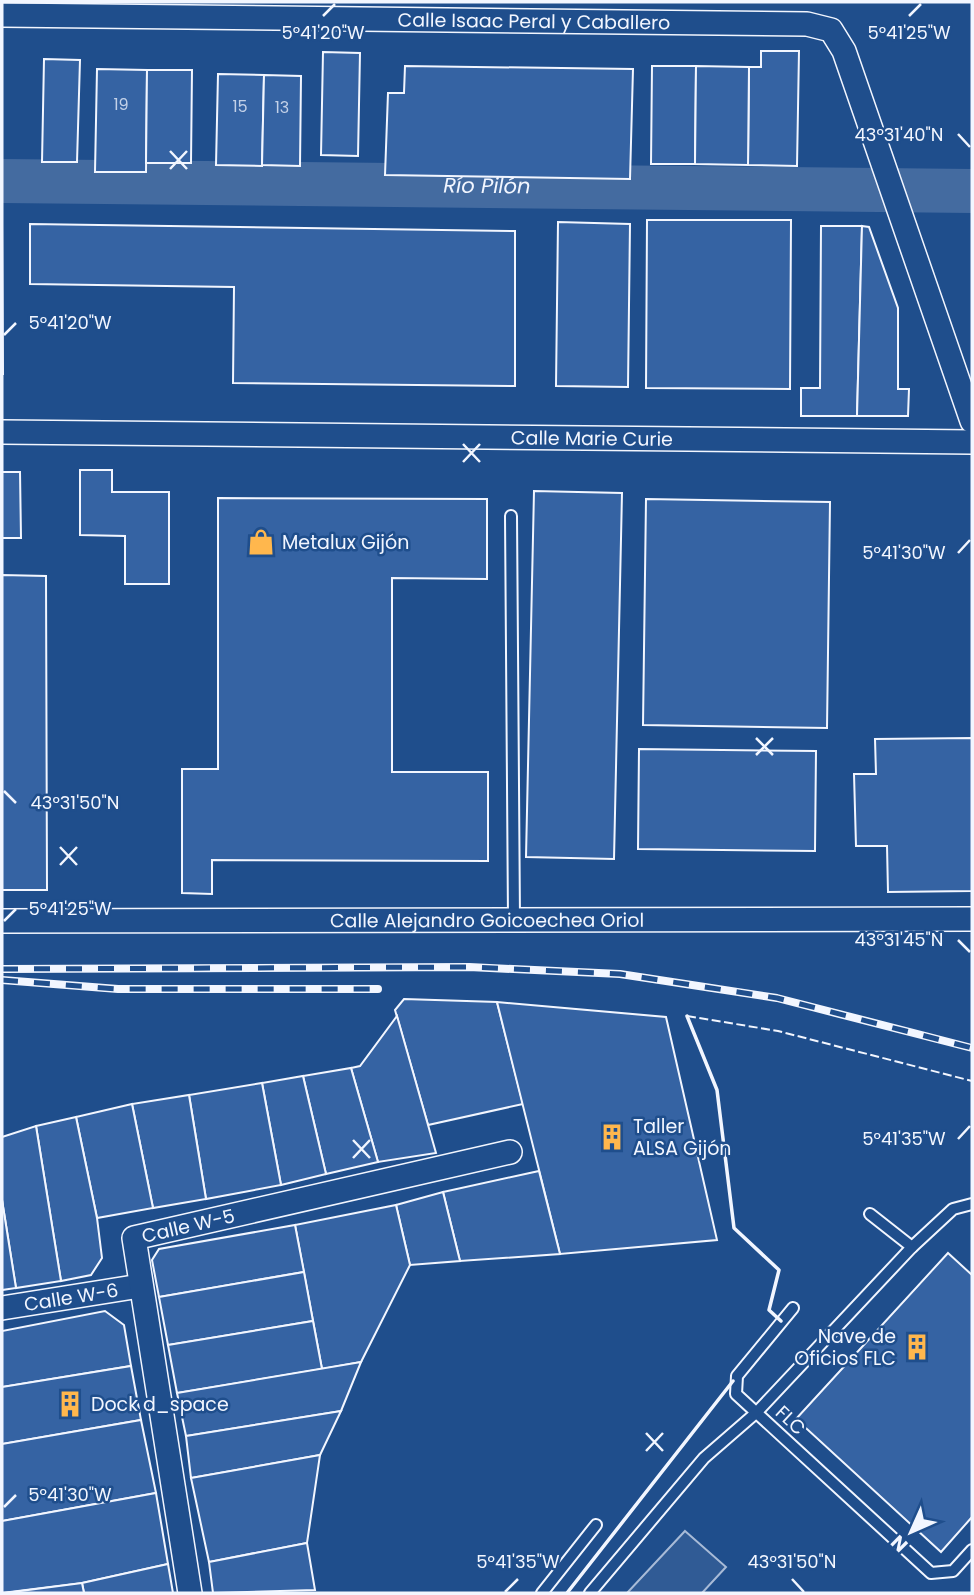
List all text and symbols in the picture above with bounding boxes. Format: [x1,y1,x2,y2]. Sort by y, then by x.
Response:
street label: Calle Isaac Peral y Caballero [397,6,670,36]
text: 5°41'20"W [281,20,365,45]
text: 5°41'25"W [867,20,951,45]
house number: 19 [113,93,129,116]
house number: 15 [232,95,248,118]
house number: 13 [275,96,289,119]
text: 43°31'40"N [854,122,944,147]
water label: Río Pilón [443,171,531,200]
text: 5°41'20"W [28,310,112,335]
street label: Calle Marie Curie [511,424,673,453]
shop icon: Metalux Gijón [246,527,276,557]
place label: Metalux Gijón [282,529,409,556]
text: 5°41'30"W [862,540,946,565]
text: 43°31'50"N [30,790,120,815]
text: 5°41'25"W [28,896,112,921]
street label: Calle Alejandro Goicoechea Oriol [330,907,644,934]
text: 43°31'45"N [854,927,944,952]
place label: Taller ALSA Gijón [633,1113,732,1162]
building icon: Taller ALSA Gijón [597,1122,627,1152]
text: 5°41'35"W [862,1126,946,1151]
street label: Calle W-5 [139,1202,238,1250]
street label: Calle W-6 [22,1277,120,1318]
place label: Nave de Oficios FLC [794,1323,896,1372]
building icon: Nave de Oficios FLC [902,1332,932,1362]
building icon: Dock d_space [55,1389,85,1419]
place label: Dock d_space [91,1391,229,1418]
street label: FLC [770,1399,812,1441]
text: 5°41'30"W [28,1482,112,1507]
north arrow [876,1497,946,1567]
text: N [885,1529,914,1558]
text: 5°41'35"W [476,1549,560,1574]
text: 43°31'50"N [747,1549,837,1574]

